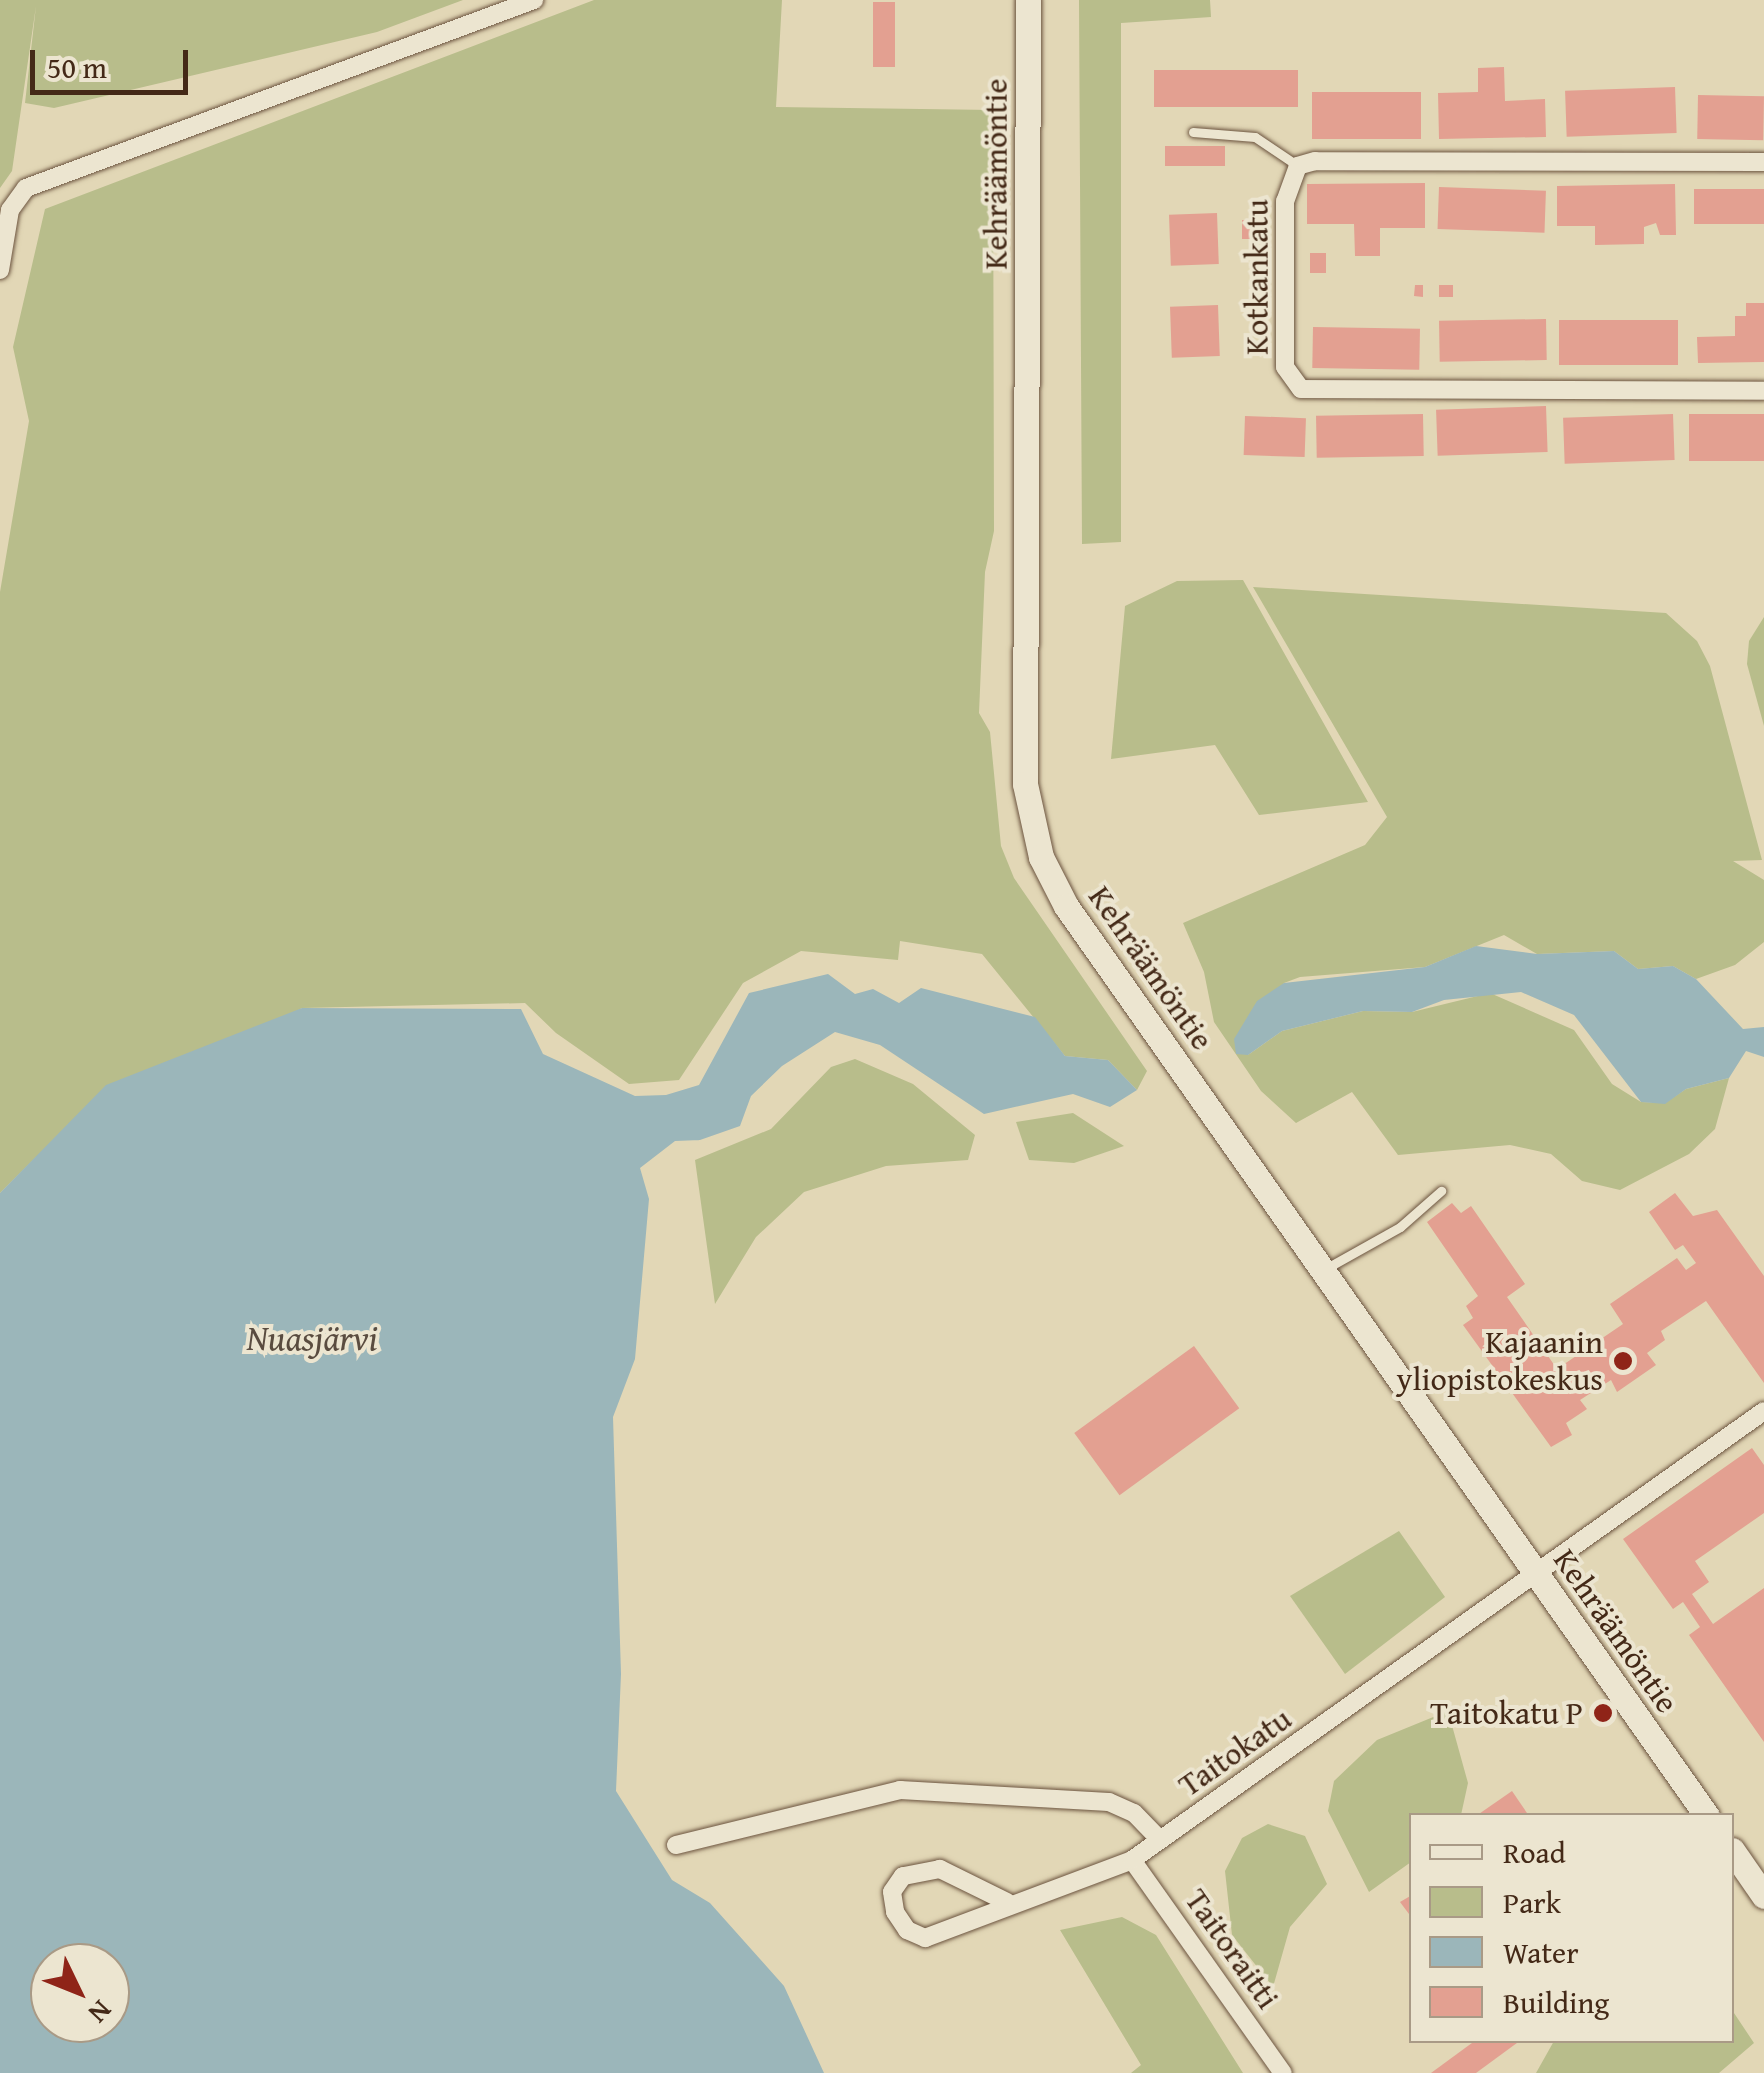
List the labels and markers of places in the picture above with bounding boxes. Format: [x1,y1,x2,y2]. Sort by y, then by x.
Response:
place label: Kajaanin yliopistokeskus [1397,1324,1603,1399]
marker: Kajaanin yliopistokeskus [1612,1350,1634,1372]
place label: Taitokatu P [1430,1694,1583,1732]
marker: Taitokatu P [1592,1702,1614,1724]

